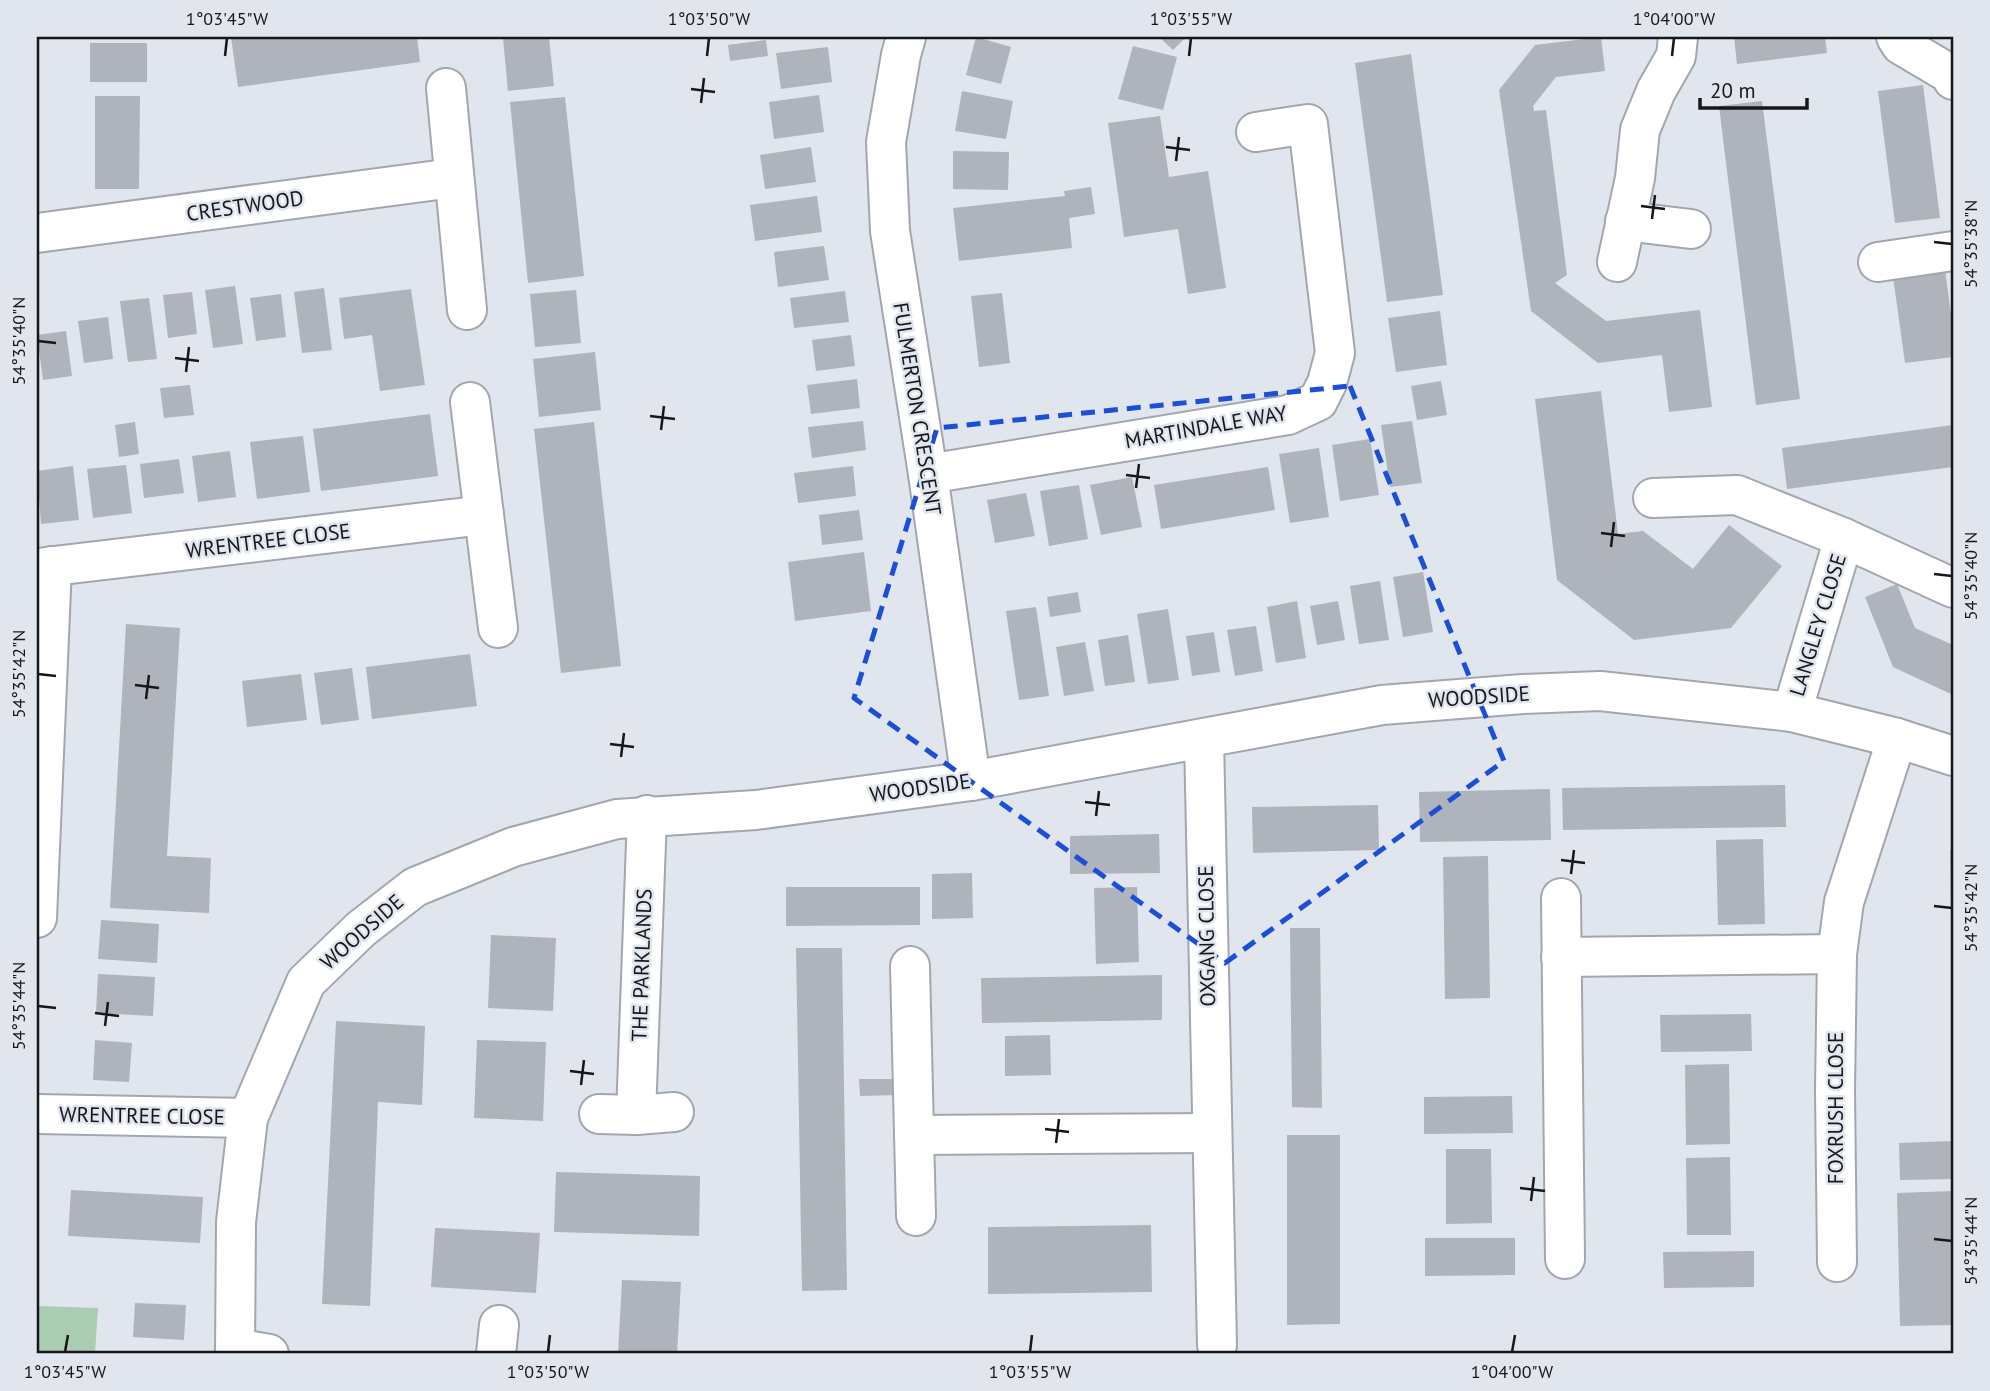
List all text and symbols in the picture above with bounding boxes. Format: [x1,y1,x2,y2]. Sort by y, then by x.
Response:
text: 1°03'45"W [186,7,268,30]
text: 1°03'50"W [668,7,750,30]
text: 1°03'55"W [1150,7,1232,30]
text: 1°04'00"W [1633,7,1715,30]
scale bar [1700,66,1806,110]
text: 20 m [1710,77,1756,104]
street label: CRESTWOOD [185,184,305,227]
text: 54°35'38"N [1959,200,1982,288]
text: 54°35'40"N [7,297,30,385]
street label: FULMERTON CRESCENT [887,301,948,518]
street label: MARTINDALE WAY [1123,399,1289,454]
street label: WRENTREE CLOSE [184,517,352,564]
text: 54°35'40"N [1959,532,1982,620]
street label: LANGLEY CLOSE [1783,550,1852,699]
text: 54°35'42"N [7,630,30,718]
street label: WOODSIDE [1427,679,1531,714]
street label: WOODSIDE [868,767,972,808]
text: 54°35'42"N [1959,864,1982,952]
street label: OXGANG CLOSE [1192,865,1221,1007]
street label: WOODSIDE [314,888,409,975]
street label: THE PARKLANDS [625,888,658,1042]
text: 54°35'44"N [7,962,30,1050]
street label: FOXRUSH CLOSE [1822,1032,1849,1184]
street label: WRENTREE CLOSE [59,1101,225,1130]
text: 54°35'44"N [1959,1197,1982,1285]
text: 1°03'45"W [24,1360,106,1383]
text: 1°03'50"W [507,1360,589,1383]
text: 1°03'55"W [989,1360,1071,1383]
text: 1°04'00"W [1471,1360,1553,1383]

